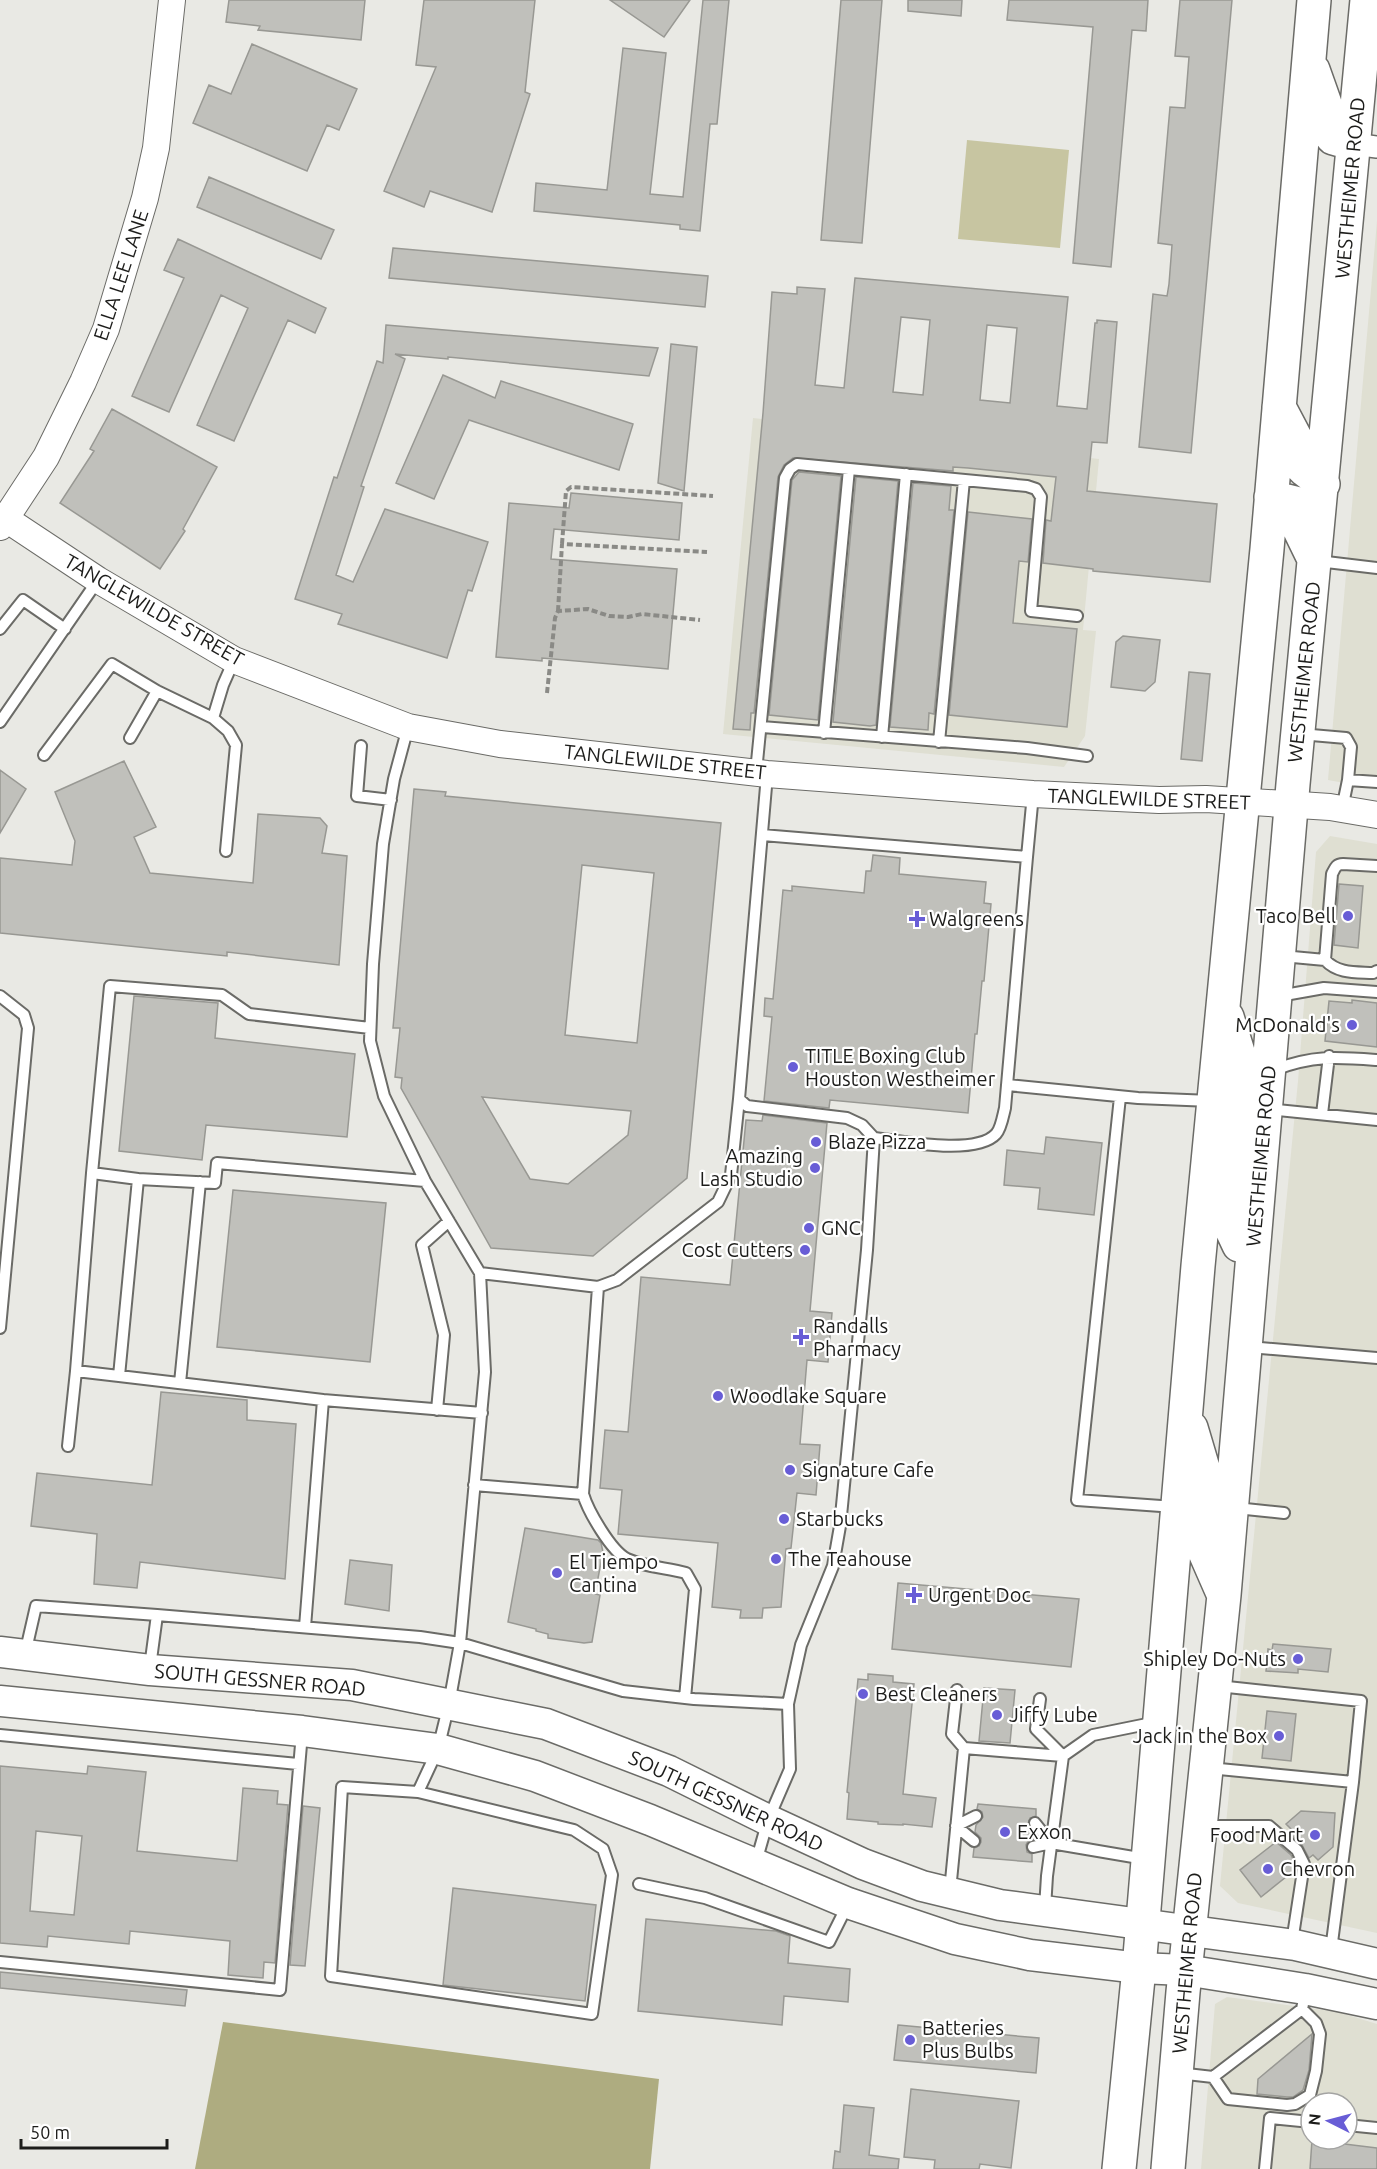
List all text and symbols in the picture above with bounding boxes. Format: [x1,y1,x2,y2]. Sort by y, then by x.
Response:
street label: WESTHEIMER ROAD [1330,96,1369,280]
street label: ELLA LEE LANE [89,207,153,343]
street label: TANGLEWILDE STREET [60,549,248,670]
street label: WESTHEIMER ROAD [1283,580,1324,764]
street label: TANGLEWILDE STREET [563,739,767,784]
street label: TANGLEWILDE STREET [1047,783,1251,814]
place label: Taco Bell [1256,904,1336,927]
place label: Walgreens [929,907,1024,930]
marker: Taco Bell [1341,909,1355,923]
marker: Walgreens [910,912,924,926]
place label: McDonald's [1235,1013,1340,1036]
marker: McDonald's [1345,1018,1359,1032]
place label: TITLE Boxing Club Houston Westheimer [805,1044,996,1090]
marker: TITLE Boxing Club Houston Westheimer [786,1060,800,1074]
street label: WESTHEIMER ROAD [1241,1064,1280,1248]
place label: Blaze Pizza [828,1130,926,1153]
marker: Blaze Pizza [809,1135,823,1149]
place label: Amazing Lash Studio [700,1144,803,1190]
marker: Amazing Lash Studio [808,1161,822,1175]
place label: GNC [821,1216,861,1239]
marker: GNC [802,1221,816,1235]
place label: Cost Cutters [681,1238,793,1261]
marker: Cost Cutters [798,1243,812,1257]
place label: Randalls Pharmacy [813,1314,901,1360]
marker: Randalls Pharmacy [794,1330,808,1344]
place label: Woodlake Square [730,1384,887,1407]
marker: Woodlake Square [711,1389,725,1403]
place label: Signature Cafe [802,1458,934,1481]
marker: Signature Cafe [783,1463,797,1477]
place label: Starbucks [796,1507,883,1530]
marker: Starbucks [777,1512,791,1526]
place label: The Teahouse [788,1547,912,1570]
place label: El Tiempo Cantina [569,1550,658,1596]
marker: The Teahouse [769,1552,783,1566]
marker: El Tiempo Cantina [550,1566,564,1580]
place label: Urgent Doc [928,1583,1031,1606]
marker: Urgent Doc [905,1586,923,1604]
place label: Shipley Do-Nuts [1143,1647,1286,1670]
marker: Shipley Do-Nuts [1291,1652,1305,1666]
street label: SOUTH GESSNER ROAD [153,1659,367,1700]
place label: Best Cleaners [875,1682,997,1705]
marker: Best Cleaners [856,1687,870,1701]
place label: Jiffy Lube [1009,1703,1098,1726]
marker: Jiffy Lube [990,1708,1004,1722]
place label: Jack in the Box [1133,1724,1267,1747]
marker: Jack in the Box [1272,1729,1286,1743]
street label: SOUTH GESSNER ROAD [625,1745,827,1856]
place label: Exxon [1017,1820,1072,1843]
place label: Food Mart [1210,1823,1303,1846]
marker: Exxon [998,1825,1012,1839]
marker: Food Mart [1308,1828,1322,1842]
place label: Chevron [1280,1857,1355,1880]
marker: Chevron [1261,1862,1275,1876]
street label: WESTHEIMER ROAD [1167,1871,1206,2055]
place label: Batteries Plus Bulbs [922,2016,1014,2062]
marker: Batteries Plus Bulbs [903,2033,917,2047]
north arrow [1299,2091,1359,2151]
scale bar [21,2112,166,2150]
text: N [1305,2113,1324,2126]
text: 50 m [30,2122,70,2142]

